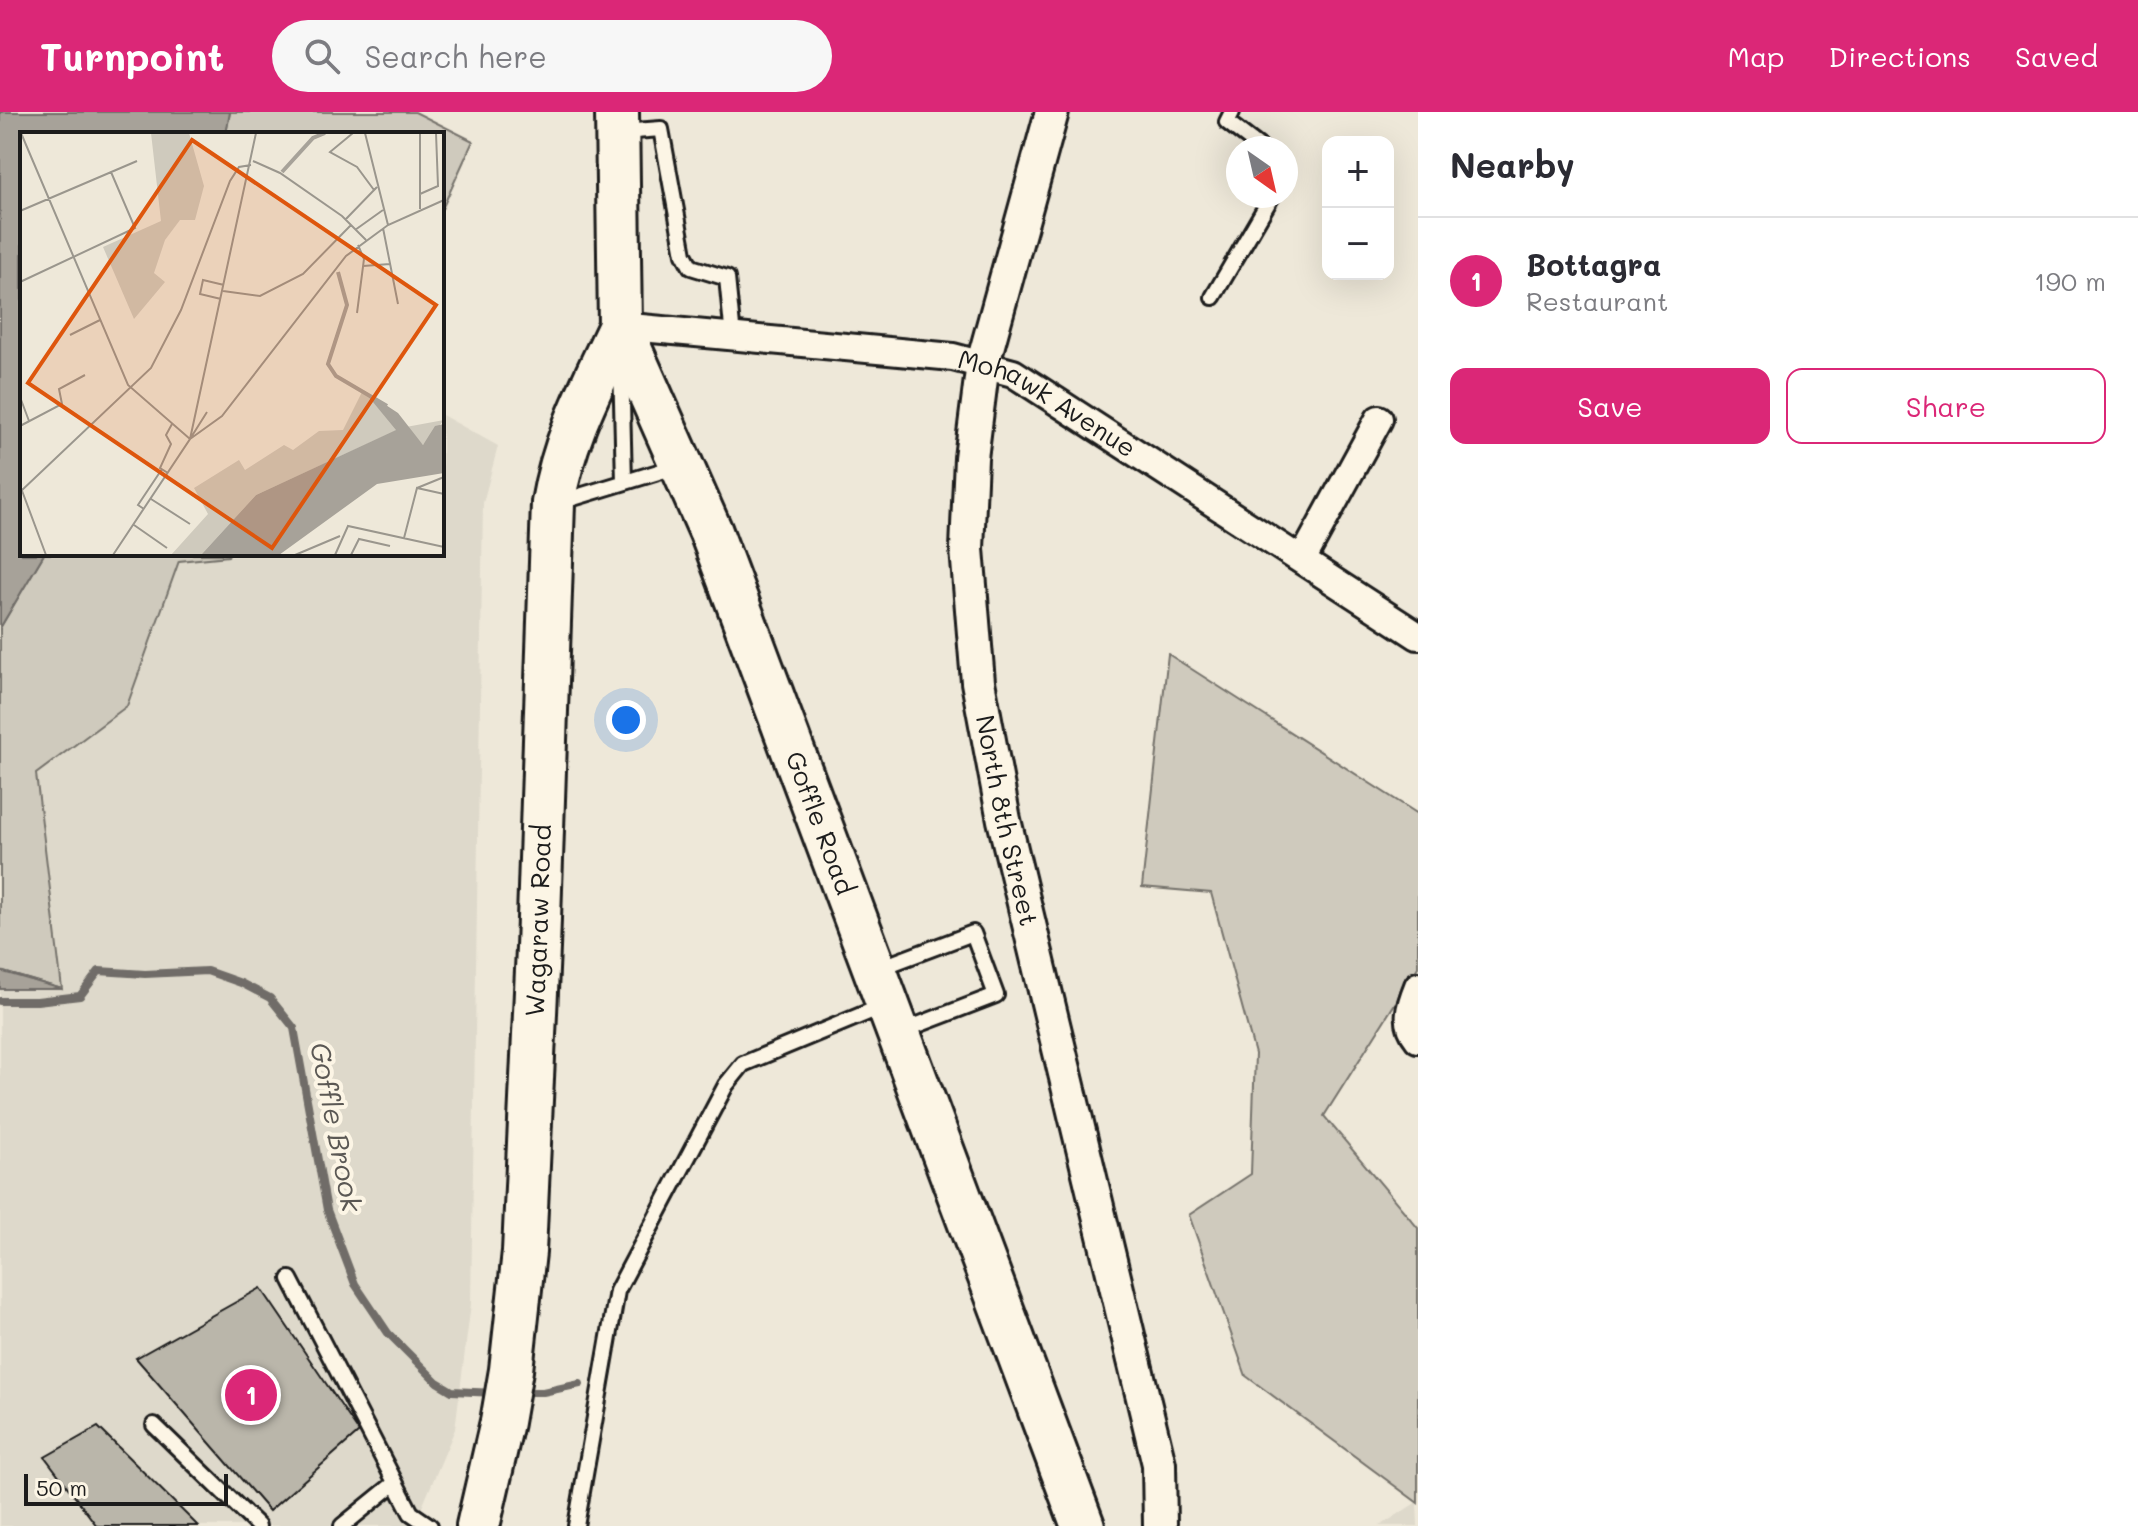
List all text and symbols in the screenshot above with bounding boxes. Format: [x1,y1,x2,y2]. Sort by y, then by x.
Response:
search box [272,20,832,92]
text: Turnpoint [40,31,224,81]
icon: search [300,34,344,78]
text: Search here [364,36,547,76]
text: Map [1728,38,1785,74]
text: Directions [1829,38,1971,74]
text: Saved [2015,38,2098,74]
inset map [20,132,444,556]
north arrow [1226,136,1298,208]
map controls [1322,136,1394,280]
button: + [1322,136,1394,208]
text: Nearby [1450,142,1575,187]
button: − [1322,208,1394,280]
text: Bottagra [1526,244,1661,284]
text: 1 [1470,264,1482,298]
text: 190 m [2034,264,2106,298]
text: Restaurant [1526,284,1668,318]
street label: Mohawk Avenue [955,341,1143,464]
button: Save [1450,368,1770,444]
button: Share [1786,368,2106,444]
your location [606,700,646,740]
street label: North 8th Street [969,712,1047,929]
street label: Goffle Road [779,746,863,899]
street label: Wagaraw Road [517,824,558,1018]
water label: Goffle Brook [303,1039,371,1216]
pin: 1 [225,1365,277,1425]
scale bar [24,1470,228,1506]
text: 50 m [36,1473,87,1502]

